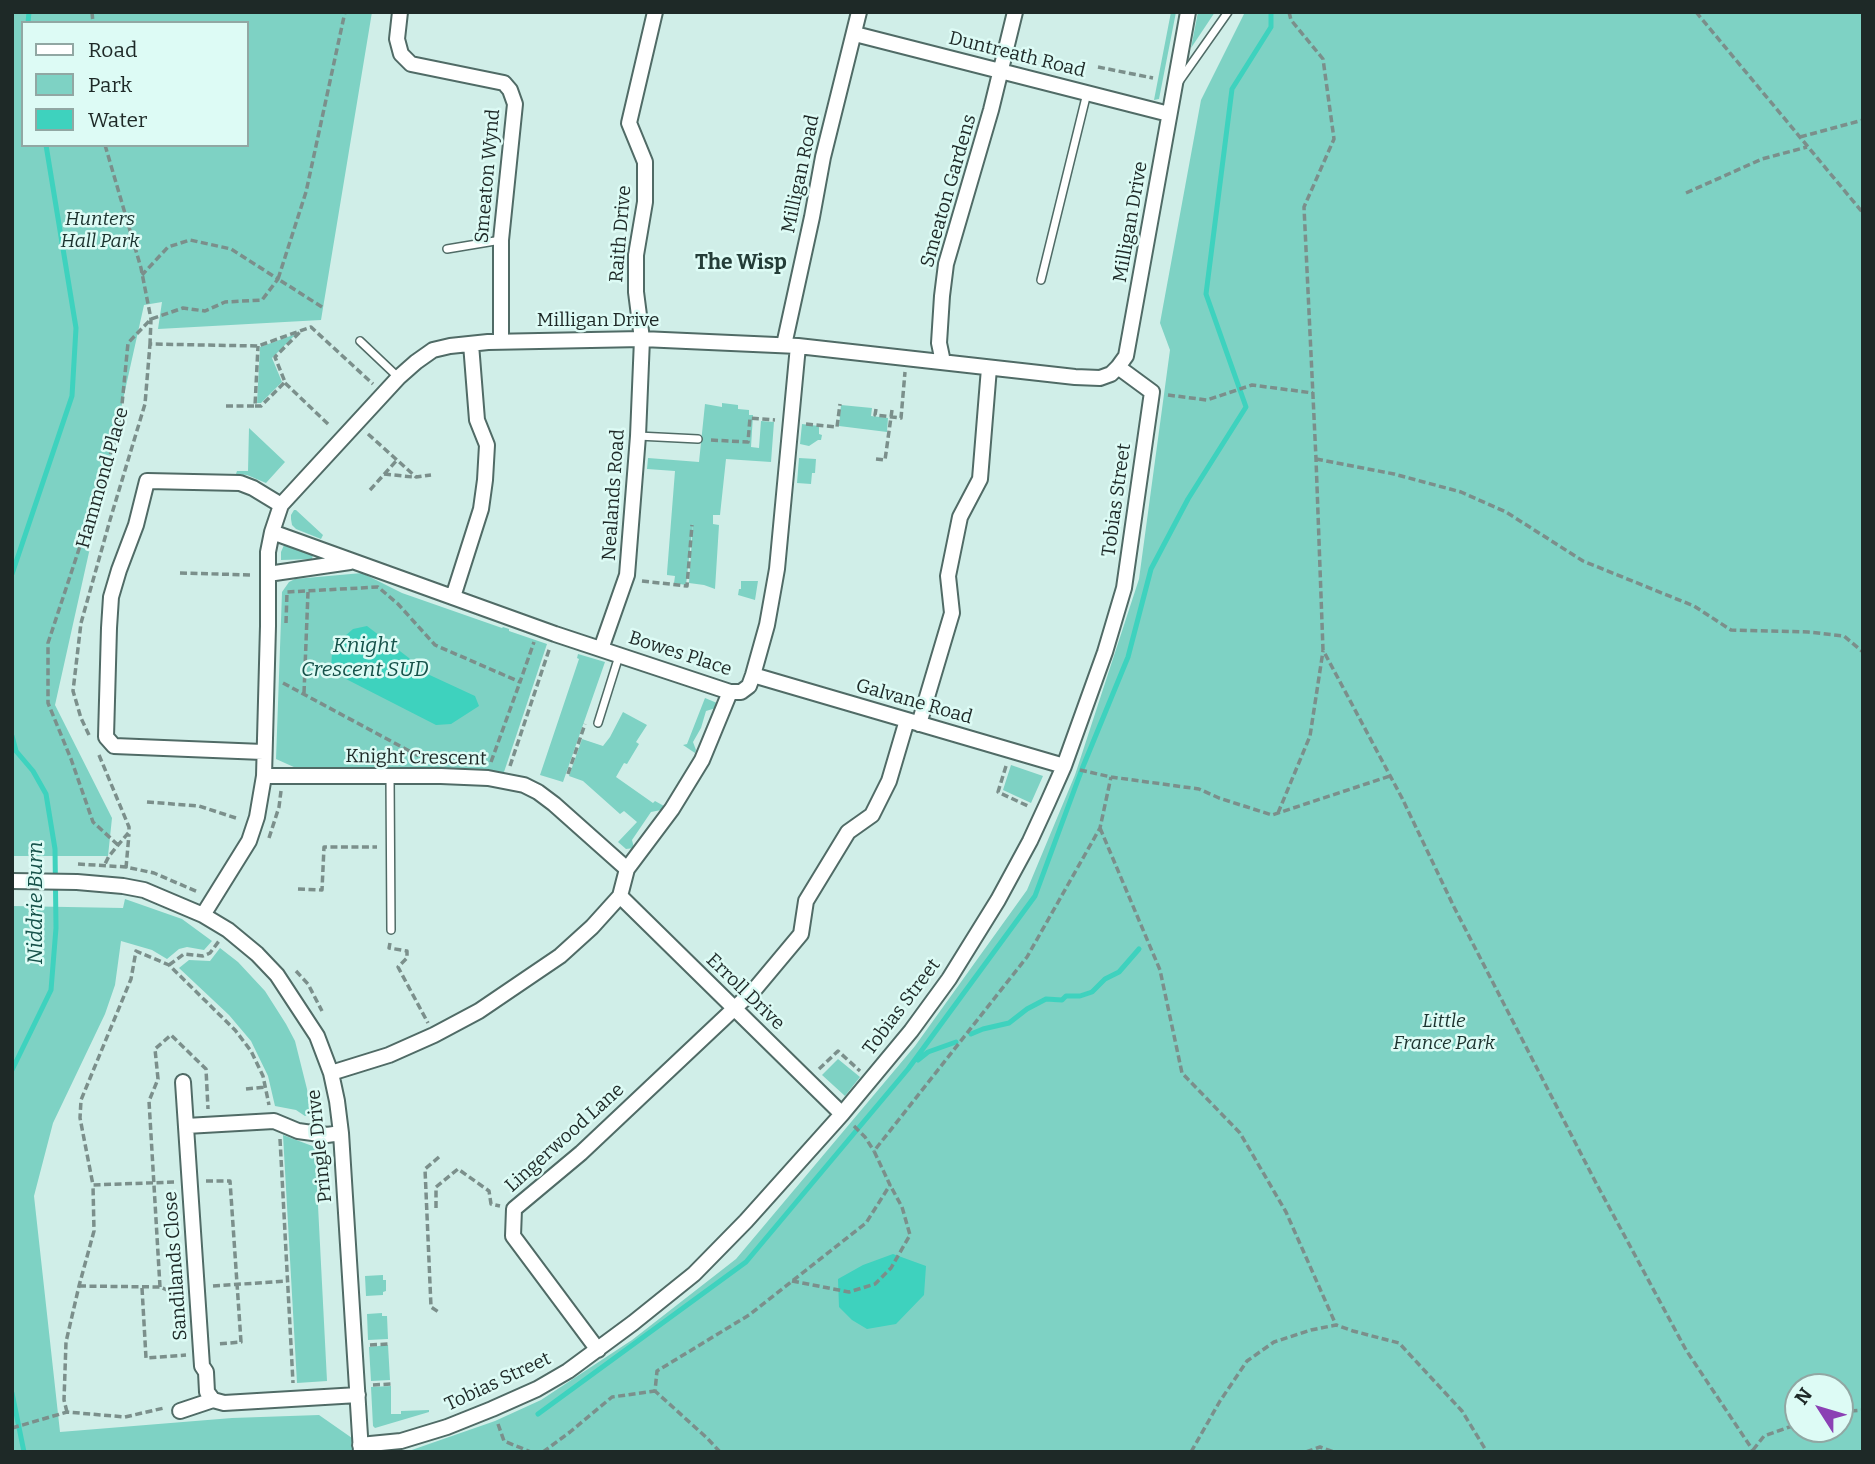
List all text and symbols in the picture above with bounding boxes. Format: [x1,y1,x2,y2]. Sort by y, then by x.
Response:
legend [21,21,248,147]
street label: Duntreath Road [946,27,1088,83]
text: Road [88,37,137,63]
text: Park [88,72,132,98]
text: Water [88,107,147,133]
street label: Smeaton Wynd [471,108,505,244]
street label: Smeaton Gardens [916,112,982,270]
street label: Milligan Road [777,113,825,235]
street label: Milligan Drive [1109,160,1153,284]
street label: Raith Drive [605,185,637,283]
park label: Hunters Hall Park [60,209,140,253]
district label: The Wisp [695,250,787,276]
street label: Milligan Drive [537,310,659,332]
street label: Hammond Place [72,405,134,551]
street label: Nealands Road [598,428,630,562]
street label: Tobias Street [1098,442,1136,558]
street label: Bowes Place [626,627,734,681]
water label: Knight Crescent SUD [301,633,429,683]
street label: Galvane Road [853,674,975,730]
street label: Knight Crescent [345,745,487,771]
water label: Niddrie Burn [23,842,49,964]
street label: Erroll Drive [701,949,789,1035]
street label: Tobias Street [858,954,946,1060]
park label: Little France Park [1393,1011,1495,1055]
street label: Lingerwood Lane [501,1079,629,1197]
street label: Pringle Drive [303,1088,337,1204]
street label: Sandilands Close [159,1191,193,1341]
street label: Tobias Street [441,1347,555,1417]
north arrow [1784,1373,1854,1443]
text: N [1790,1383,1817,1409]

